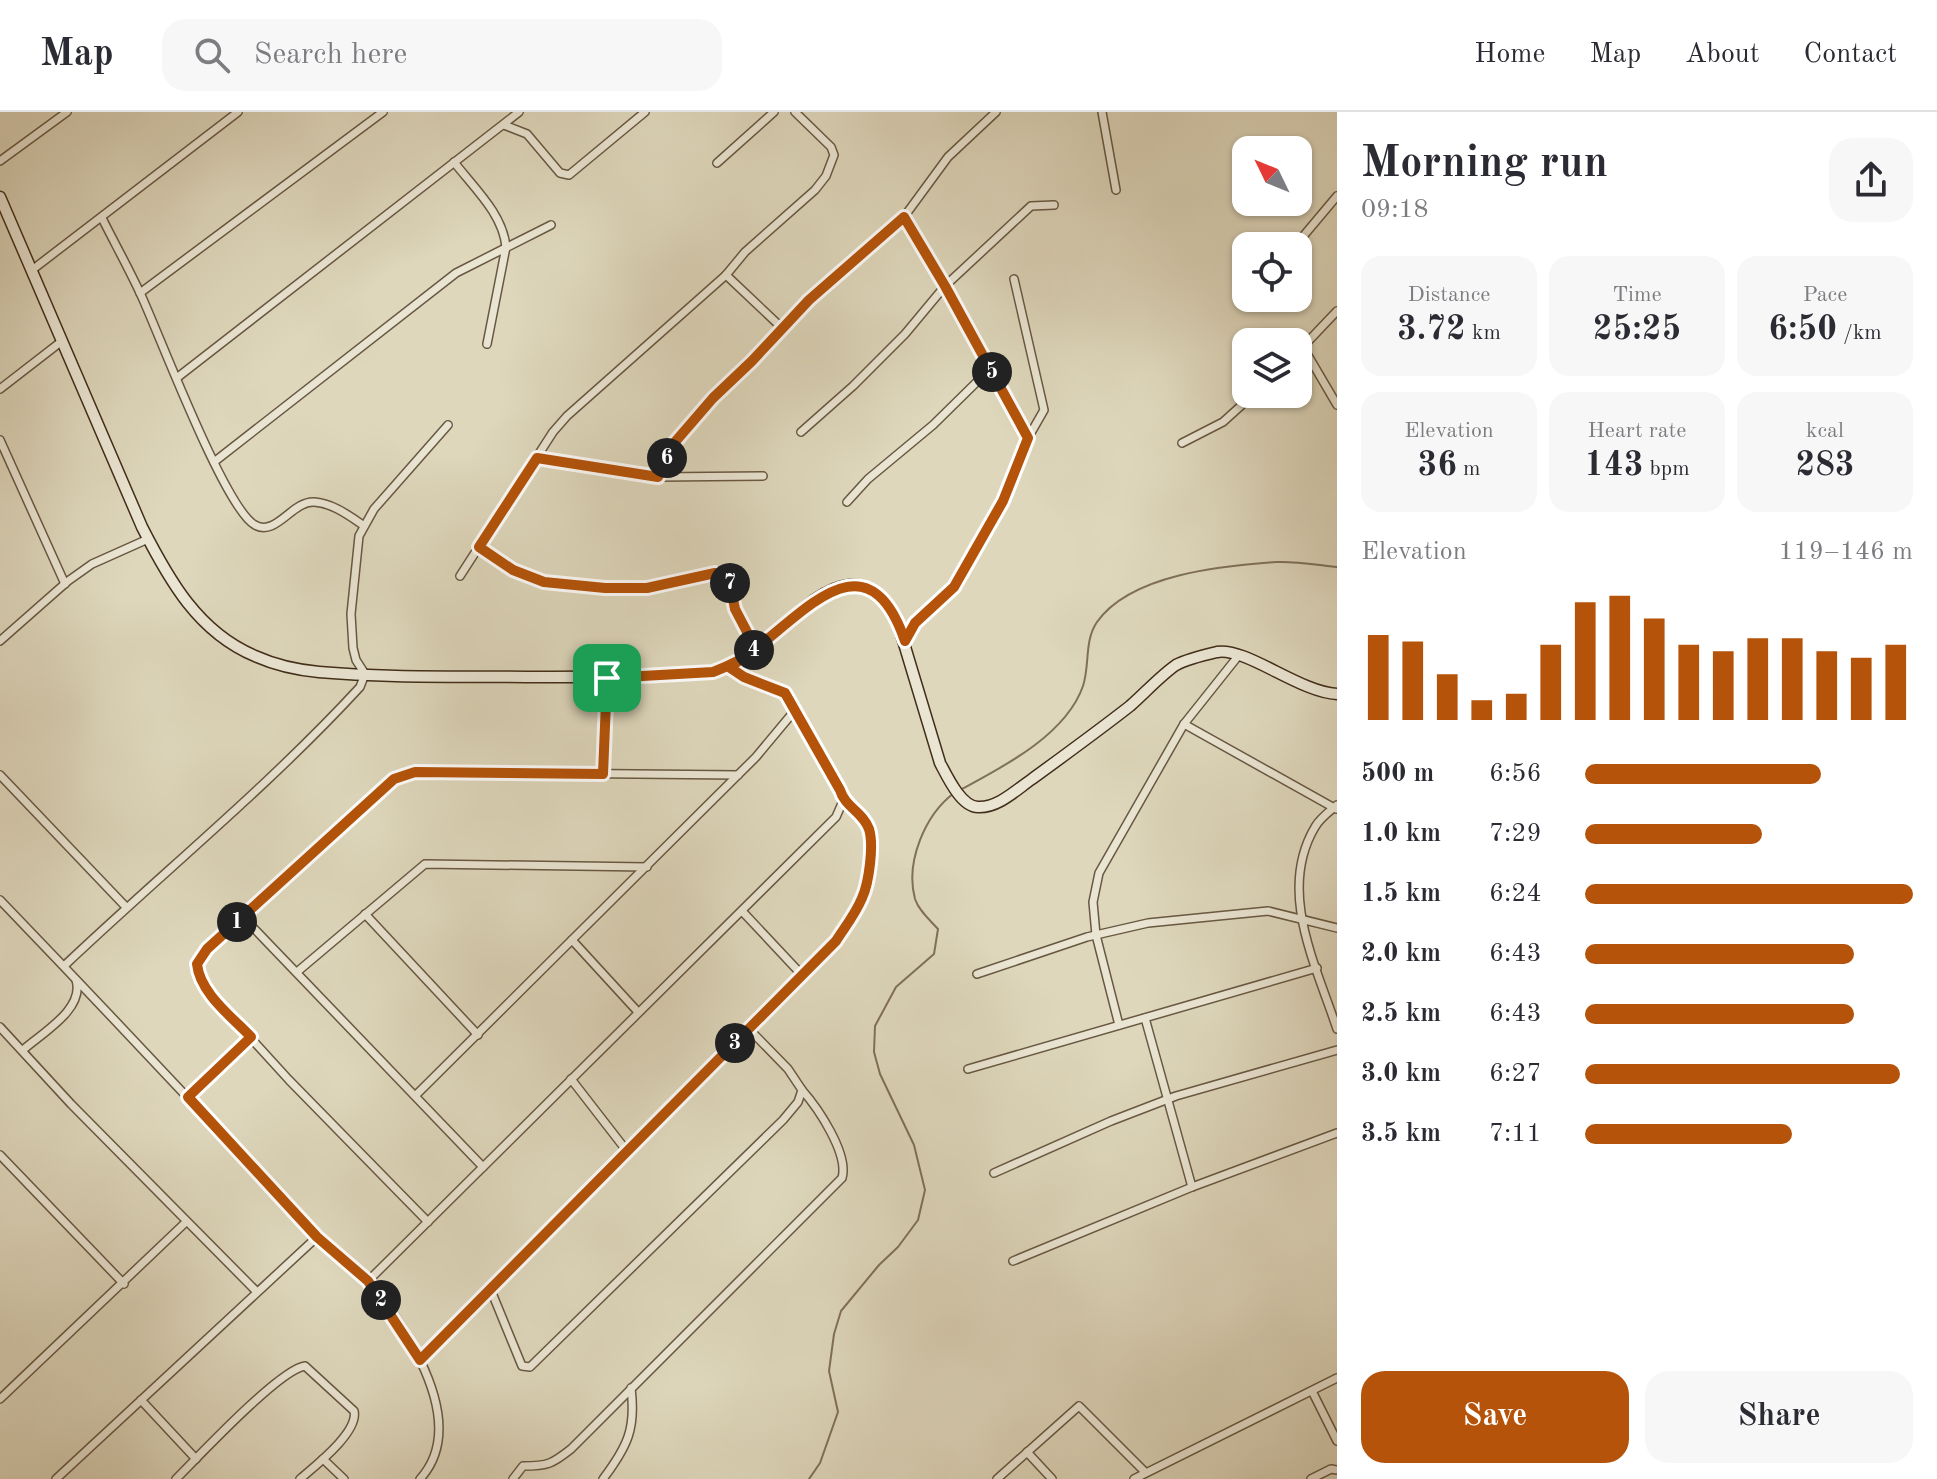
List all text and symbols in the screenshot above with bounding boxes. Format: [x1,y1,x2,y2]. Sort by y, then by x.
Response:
search box [162,19,722,91]
icon: search [190,33,234,77]
text: Map [40,36,114,74]
text: Search here [254,40,407,70]
text: Home [1474,41,1545,69]
text: Map [1589,41,1641,69]
text: About [1685,41,1760,69]
text: Contact [1804,41,1897,69]
north arrow [1232,136,1312,216]
map controls [1232,136,1312,408]
button: share [1829,138,1913,222]
text: Morning run [1361,142,1608,186]
text: 09:18 [1361,197,1429,223]
button: locate [1232,232,1312,312]
text: Distance [1408,284,1490,306]
text: Time [1612,284,1662,306]
text: Pace [1803,284,1847,306]
text: 3.72 [1397,313,1466,347]
text: 25:25 [1593,313,1681,347]
text: 6:50 [1768,313,1837,347]
text: km [1466,322,1501,344]
text: /km [1837,322,1882,344]
button: layers [1232,328,1312,408]
pin: 5 [972,352,1012,392]
text: 5 [986,361,998,383]
text: Elevation [1404,420,1494,442]
text: Heart rate [1588,420,1686,442]
text: kcal [1806,420,1844,442]
pin: 6 [647,438,687,478]
text: 6 [661,447,673,469]
text: 36 [1417,449,1457,483]
text: 143 [1584,449,1643,483]
text: 283 [1795,449,1855,483]
text: m [1457,458,1481,480]
text: bpm [1643,458,1690,480]
text: Elevation [1361,539,1467,565]
text: 119–146 m [1778,539,1913,565]
pin: 7 [710,563,750,603]
text: 7 [724,572,736,594]
pin: 4 [734,630,774,670]
text: 4 [748,639,760,661]
pin [573,644,641,712]
icon: arrive [585,656,629,700]
text: 500 m [1361,761,1434,787]
text: 6:56 [1489,761,1542,787]
text: 1.0 km [1361,821,1441,847]
text: 7:29 [1489,821,1542,847]
text: 1.5 km [1361,881,1441,907]
text: 6:24 [1489,881,1542,907]
pin: 1 [217,902,257,942]
text: 1 [231,911,243,933]
text: 2.0 km [1361,941,1441,967]
text: 6:43 [1489,941,1542,967]
text: 2.5 km [1361,1001,1441,1027]
text: 6:43 [1489,1001,1542,1027]
pin: 3 [715,1023,755,1063]
text: 3 [729,1032,741,1054]
text: 3.0 km [1361,1061,1441,1087]
text: 6:27 [1489,1061,1542,1087]
text: 3.5 km [1361,1121,1441,1147]
text: 7:11 [1489,1121,1542,1147]
pin: 2 [361,1280,401,1320]
text: 2 [375,1289,387,1311]
button: Save [1361,1371,1629,1463]
button: Share [1645,1371,1913,1463]

